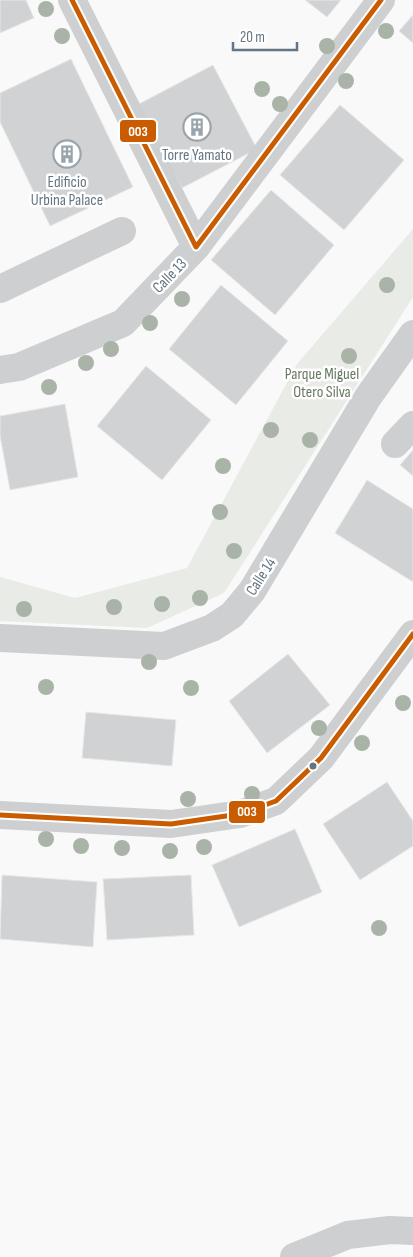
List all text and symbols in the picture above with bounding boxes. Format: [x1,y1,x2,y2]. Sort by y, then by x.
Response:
scale bar [233,20,297,52]
text: 20 m [240,28,265,47]
building icon: Torre Yamato [182,112,212,142]
line badge: 003 [119,119,157,143]
text: 003 [128,123,148,140]
building icon: Edificio Urbina Palace [52,139,82,169]
place label: Torre Yamato [162,146,232,165]
place label: Edificio Urbina Palace [31,173,103,210]
street label: Calle 13 [149,255,191,297]
park label: Parque Miguel Otero Silva [285,365,359,402]
street label: Calle 14 [242,554,281,599]
unlabelled marker [308,761,318,771]
line badge: 003 [228,800,266,824]
text: 003 [237,803,257,820]

